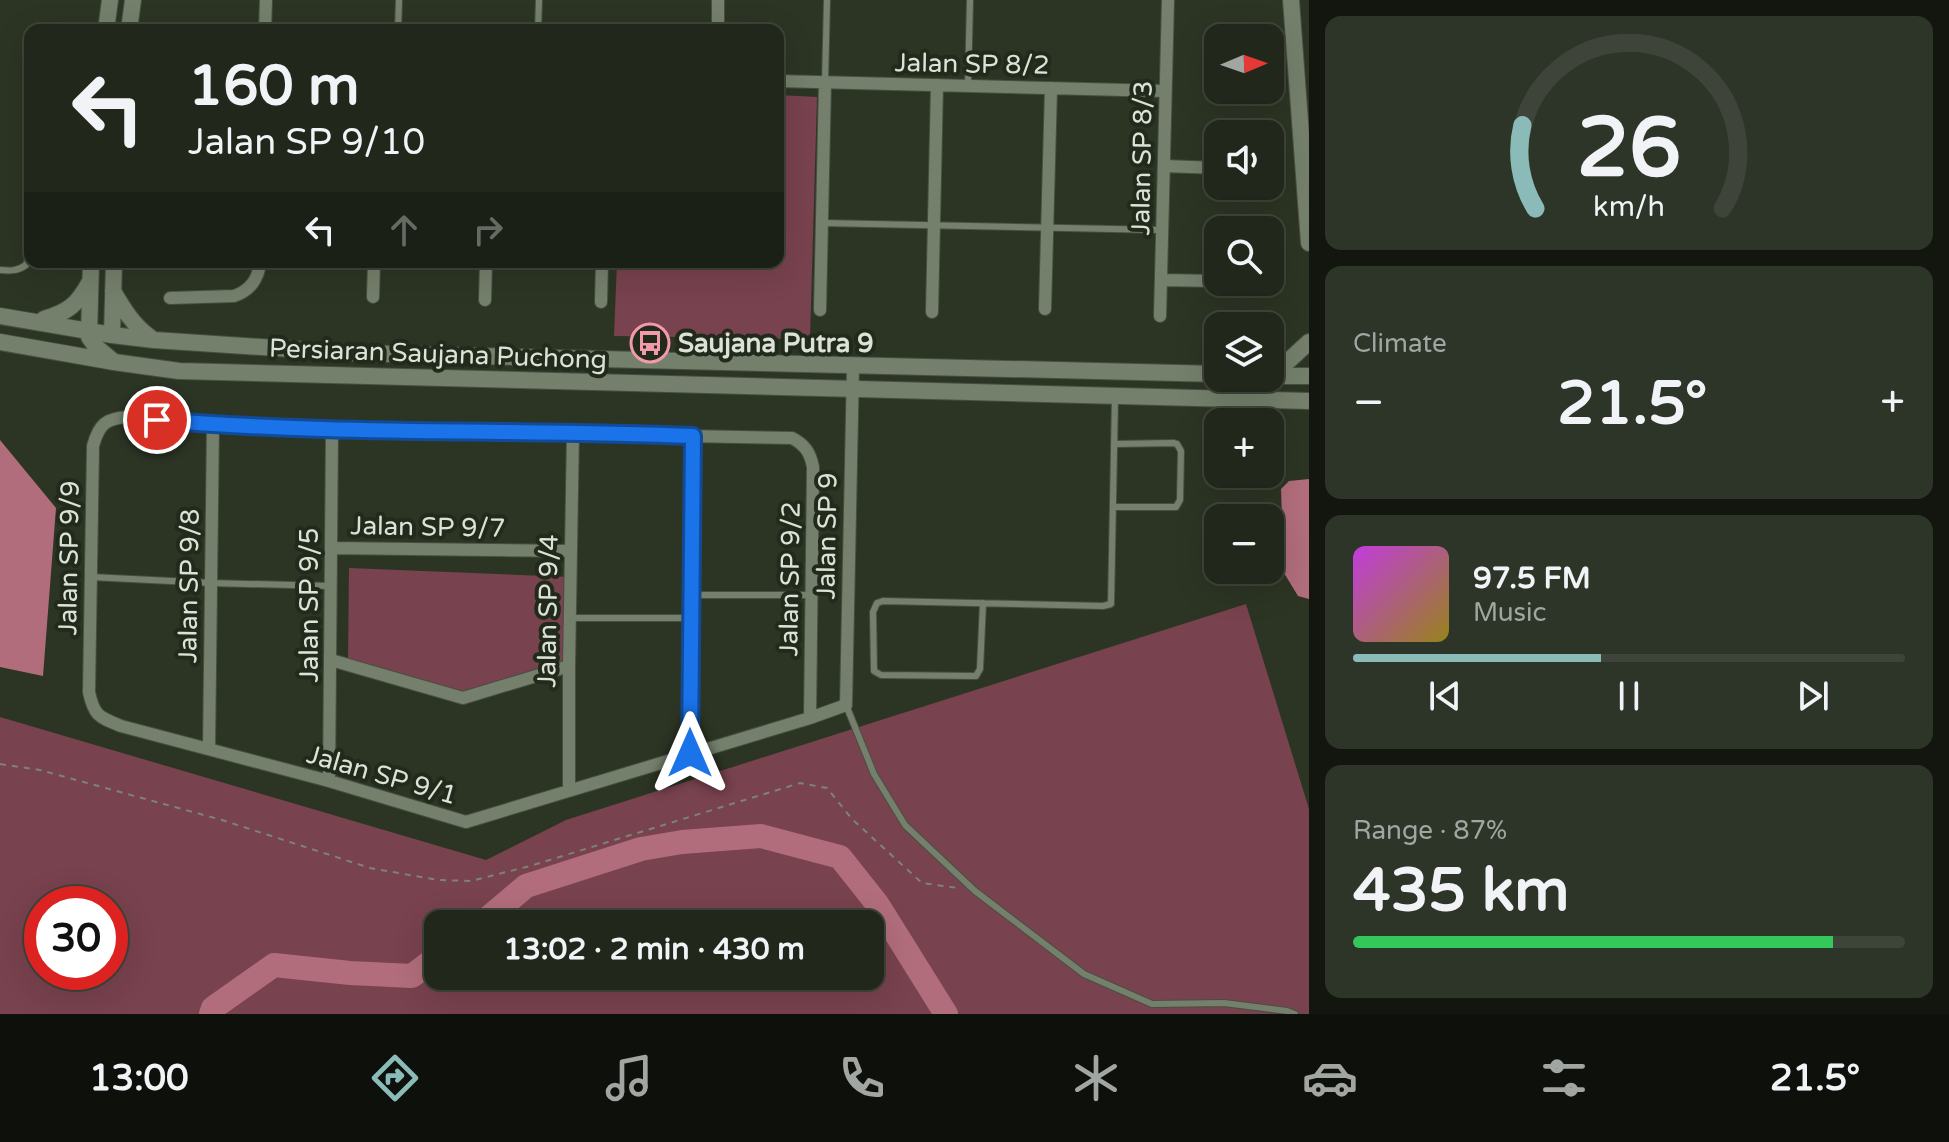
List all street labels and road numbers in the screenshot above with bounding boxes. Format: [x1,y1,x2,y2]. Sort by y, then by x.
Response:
street label: Jalan SP 8/2 [894,47,1050,81]
street label: Jalan SP 8/3 [1125,80,1159,236]
street label: Persiaran Saujana Puchong [268,333,608,375]
street label: Jalan SP 9 [810,472,844,600]
street label: Jalan SP 9/9 [52,480,86,636]
street label: Jalan SP 9/2 [773,501,807,657]
street label: Jalan SP 9/8 [172,509,206,663]
street label: Jalan SP 9/7 [350,510,506,544]
street label: Jalan SP 9/5 [294,528,325,682]
street label: Jalan SP 9/4 [531,534,565,688]
street label: Jalan SP 9/1 [303,739,461,811]

